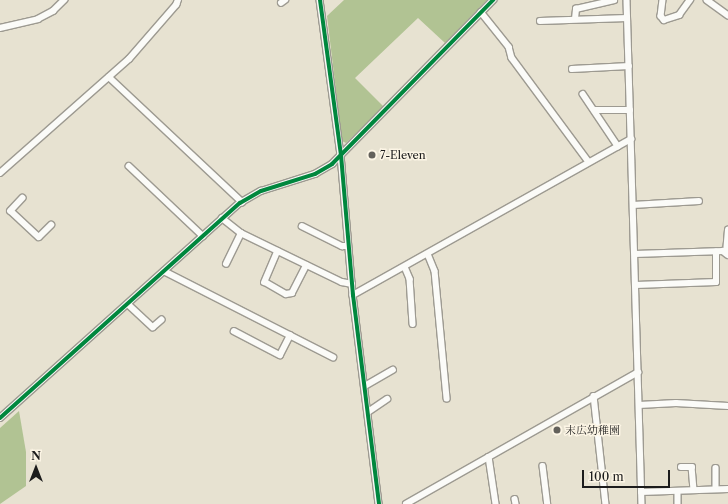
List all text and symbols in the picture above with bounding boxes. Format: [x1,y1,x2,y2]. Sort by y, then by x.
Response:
place label: 7-Eleven [380,148,426,162]
marker: 7-Eleven [367,150,377,160]
place label: 末広幼稚園 [565,423,620,437]
marker: 末広幼稚園 [552,425,562,435]
north arrow [16,448,56,488]
text: N [31,449,41,463]
scale bar [584,462,672,488]
text: 100 m [589,469,624,484]

